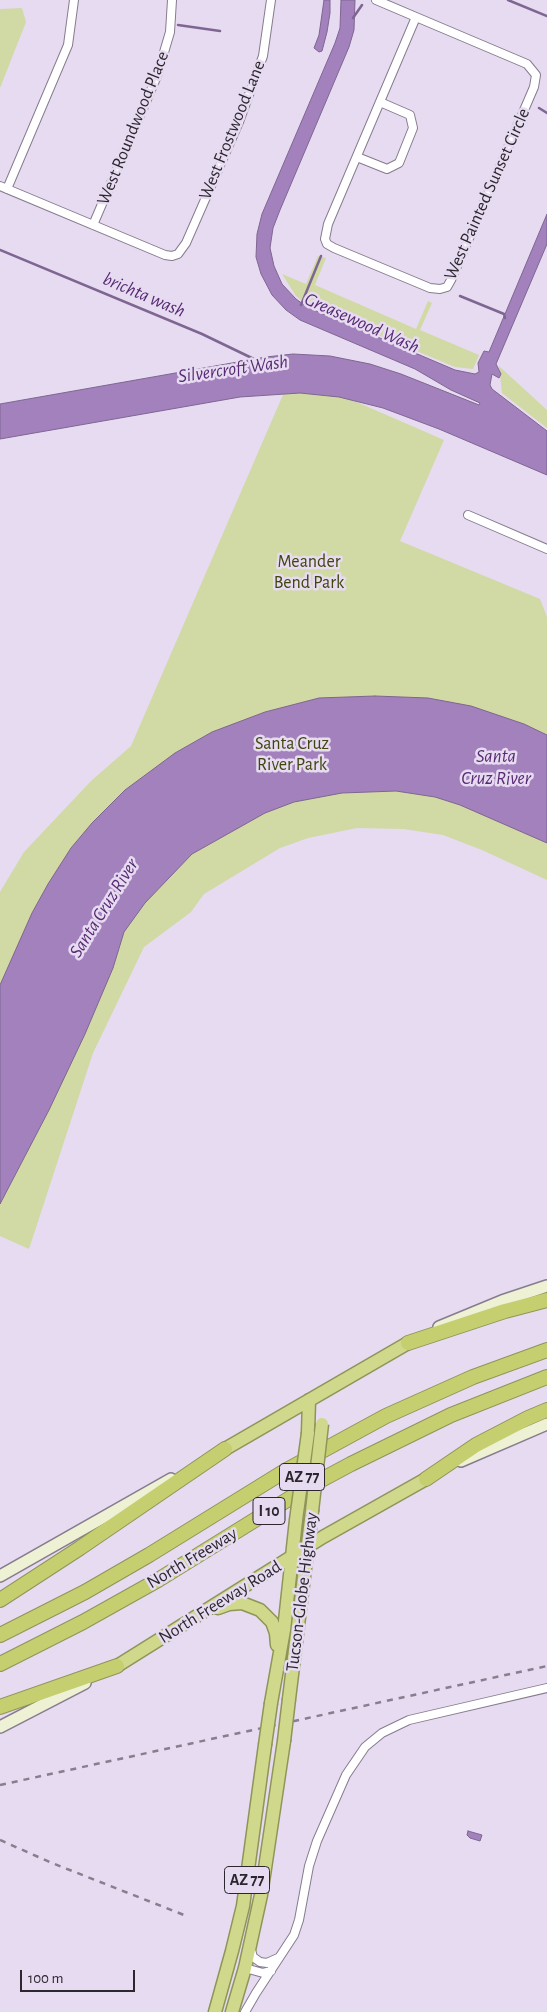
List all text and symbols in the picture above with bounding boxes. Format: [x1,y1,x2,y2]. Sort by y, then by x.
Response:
street label: West Roundwood Place [92,48,174,208]
street label: West Frostwood Lane [194,57,270,203]
street label: West Painted Sunset Circle [439,105,535,283]
water label: brichta wash [99,267,189,323]
water label: Greasewood Wash [301,288,423,358]
water label: Silvercroft Wash [177,350,289,388]
park label: Meander Bend Park [274,551,344,594]
park label: Santa Cruz River Park [255,733,329,776]
water label: Santa Cruz River [461,745,531,789]
water label: Santa Cruz River [65,854,143,962]
road number: AZ 77 [280,1464,324,1490]
road number: I 10 [253,1498,285,1524]
street label: Tucson-Globe Highway [282,1511,322,1673]
street label: North Freeway [143,1523,241,1593]
street label: North Freeway Road [155,1556,285,1648]
road number: AZ 77 [224,1866,270,1894]
scale bar [22,1960,138,1992]
text: 100 m [28,1971,63,1986]

